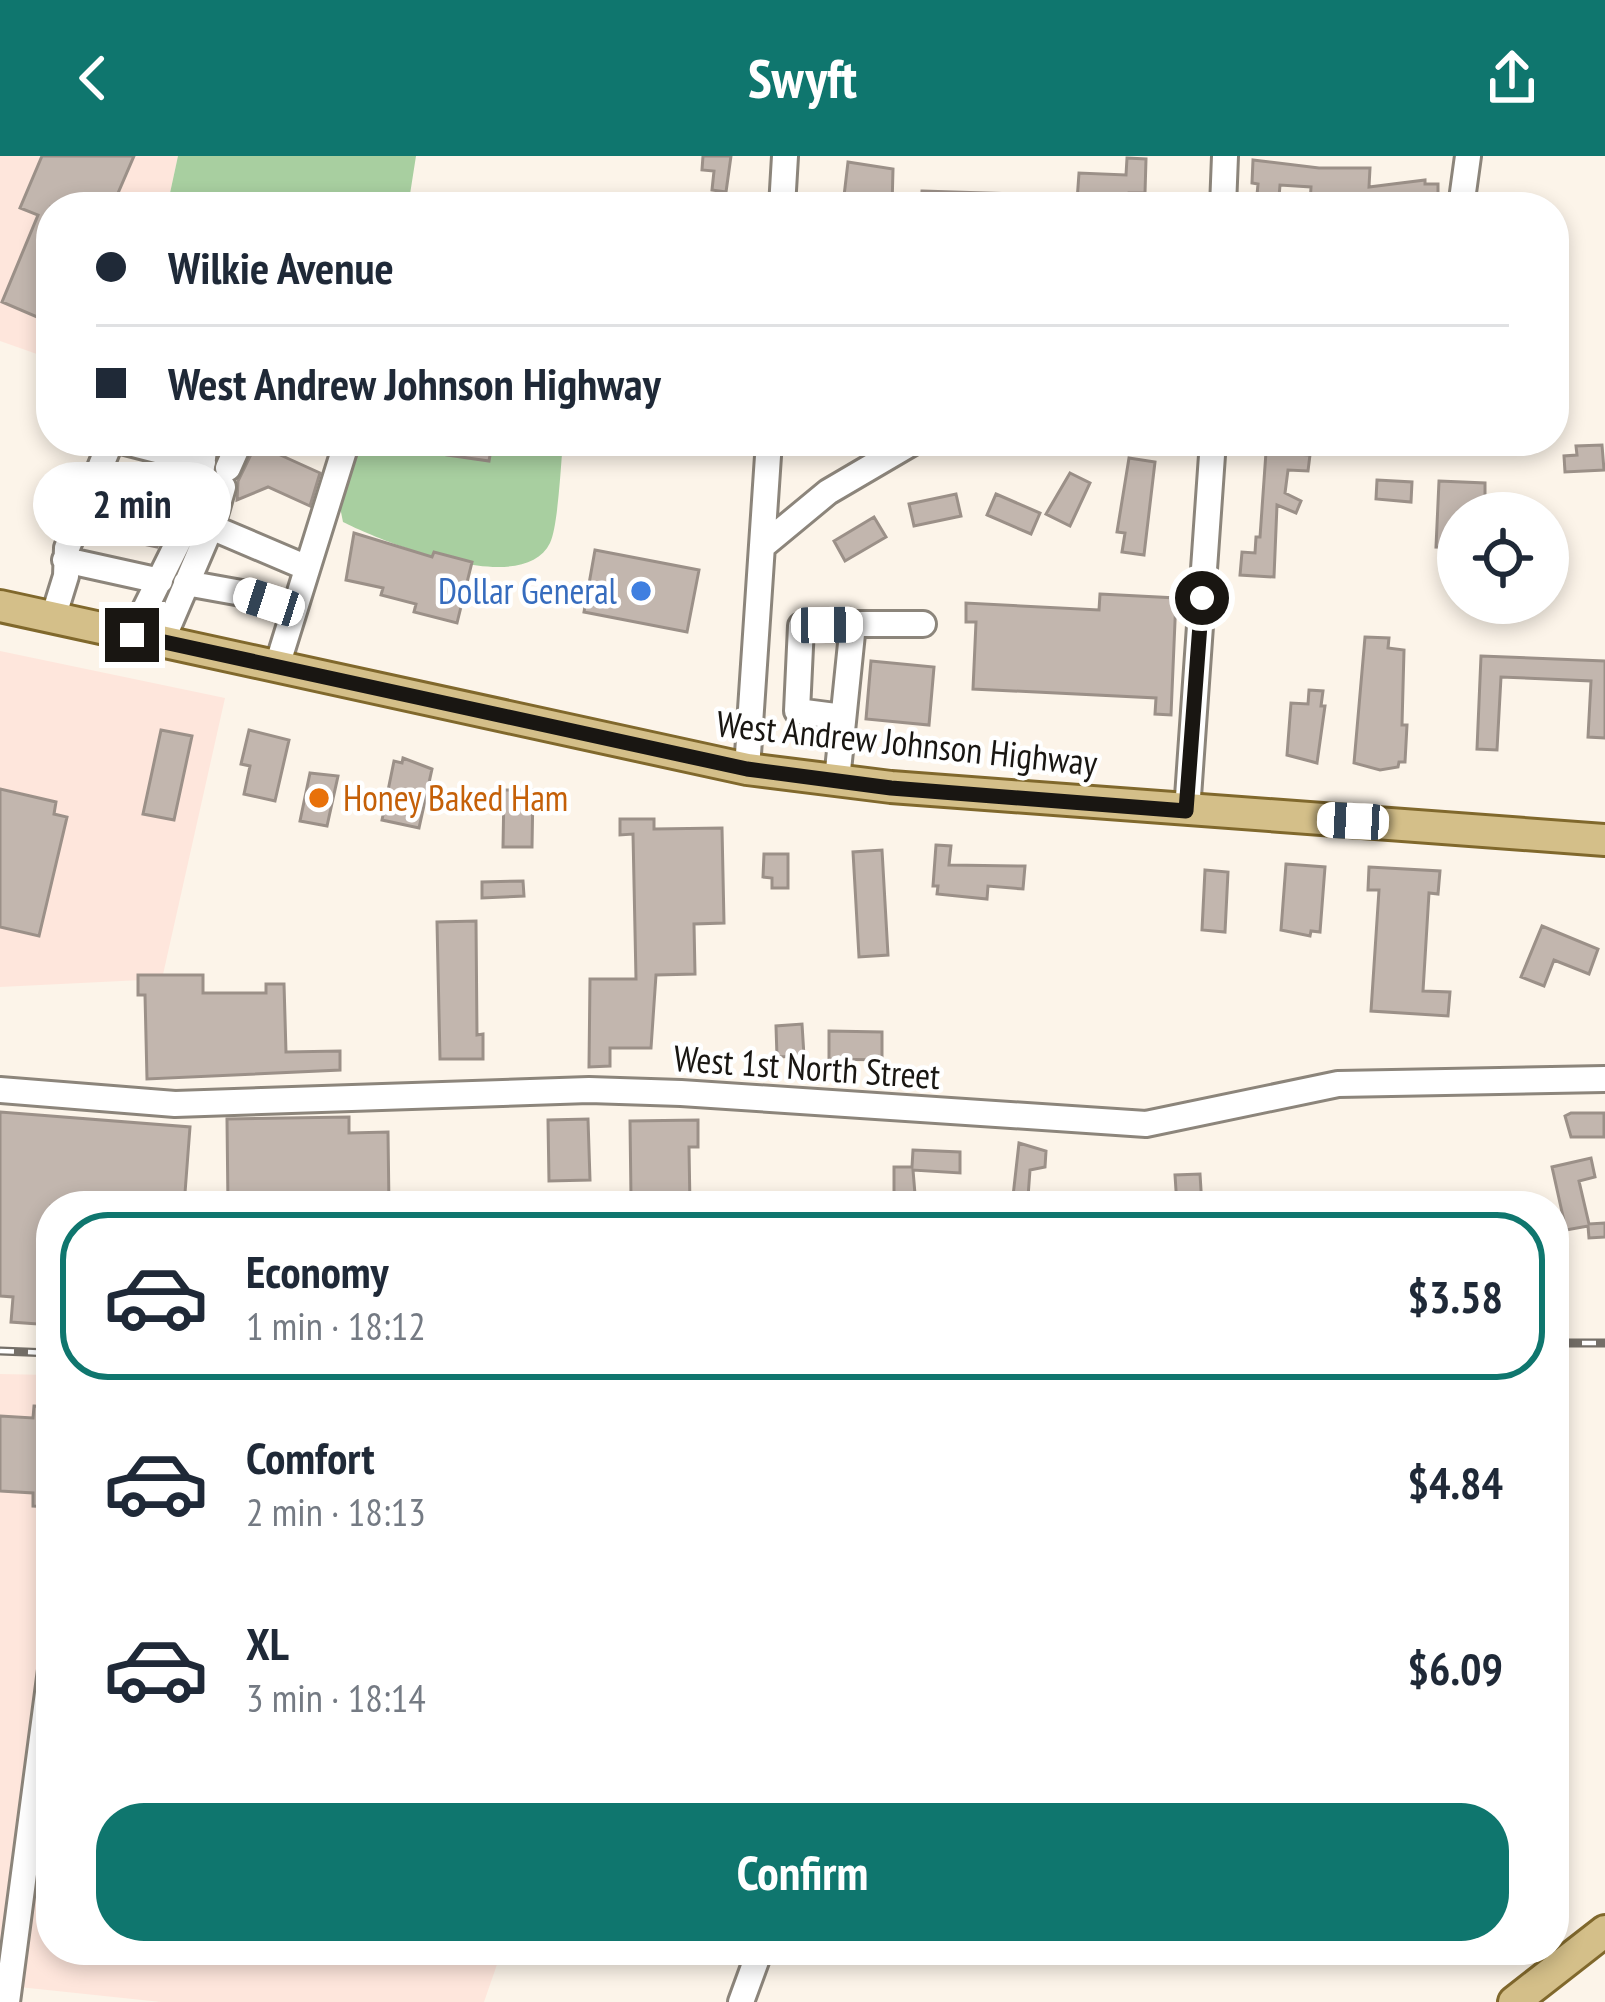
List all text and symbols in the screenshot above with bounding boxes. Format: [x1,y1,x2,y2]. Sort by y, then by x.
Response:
text: Swyft [748,43,857,113]
icon: back [60,45,126,111]
icon: share [1479,45,1545,111]
text: Wilkie Avenue [168,238,394,296]
text: West Andrew Johnson Highway [168,354,661,412]
callout: 2 min [33,461,231,545]
text: 2 min [93,478,171,529]
map controls [1437,492,1569,624]
button: locate [1437,492,1569,624]
place label: Dollar General [438,567,618,614]
route start [1175,571,1229,625]
car [229,574,309,630]
marker: Dollar General [628,578,654,604]
car [791,606,863,644]
route end [105,608,159,662]
street label: West Andrew Johnson Highway [715,699,1100,786]
place label: Honey Baked Ham [343,774,568,821]
marker: Honey Baked Ham [306,785,332,811]
car [1316,801,1390,841]
street label: West 1st North Street [672,1034,942,1099]
icon: car [102,1242,210,1350]
text: Economy [246,1242,389,1300]
text: $3.58 [1407,1267,1503,1325]
text: 1 min · 18:12 [246,1300,426,1351]
icon: car [102,1428,210,1536]
text: Comfort [246,1428,375,1486]
text: $4.84 [1407,1453,1503,1511]
text: 2 min · 18:13 [246,1486,426,1537]
icon: car [102,1614,210,1722]
text: XL [246,1614,289,1672]
text: $6.09 [1407,1639,1503,1697]
text: 3 min · 18:14 [246,1672,426,1723]
button: Confirm [96,1803,1509,1941]

